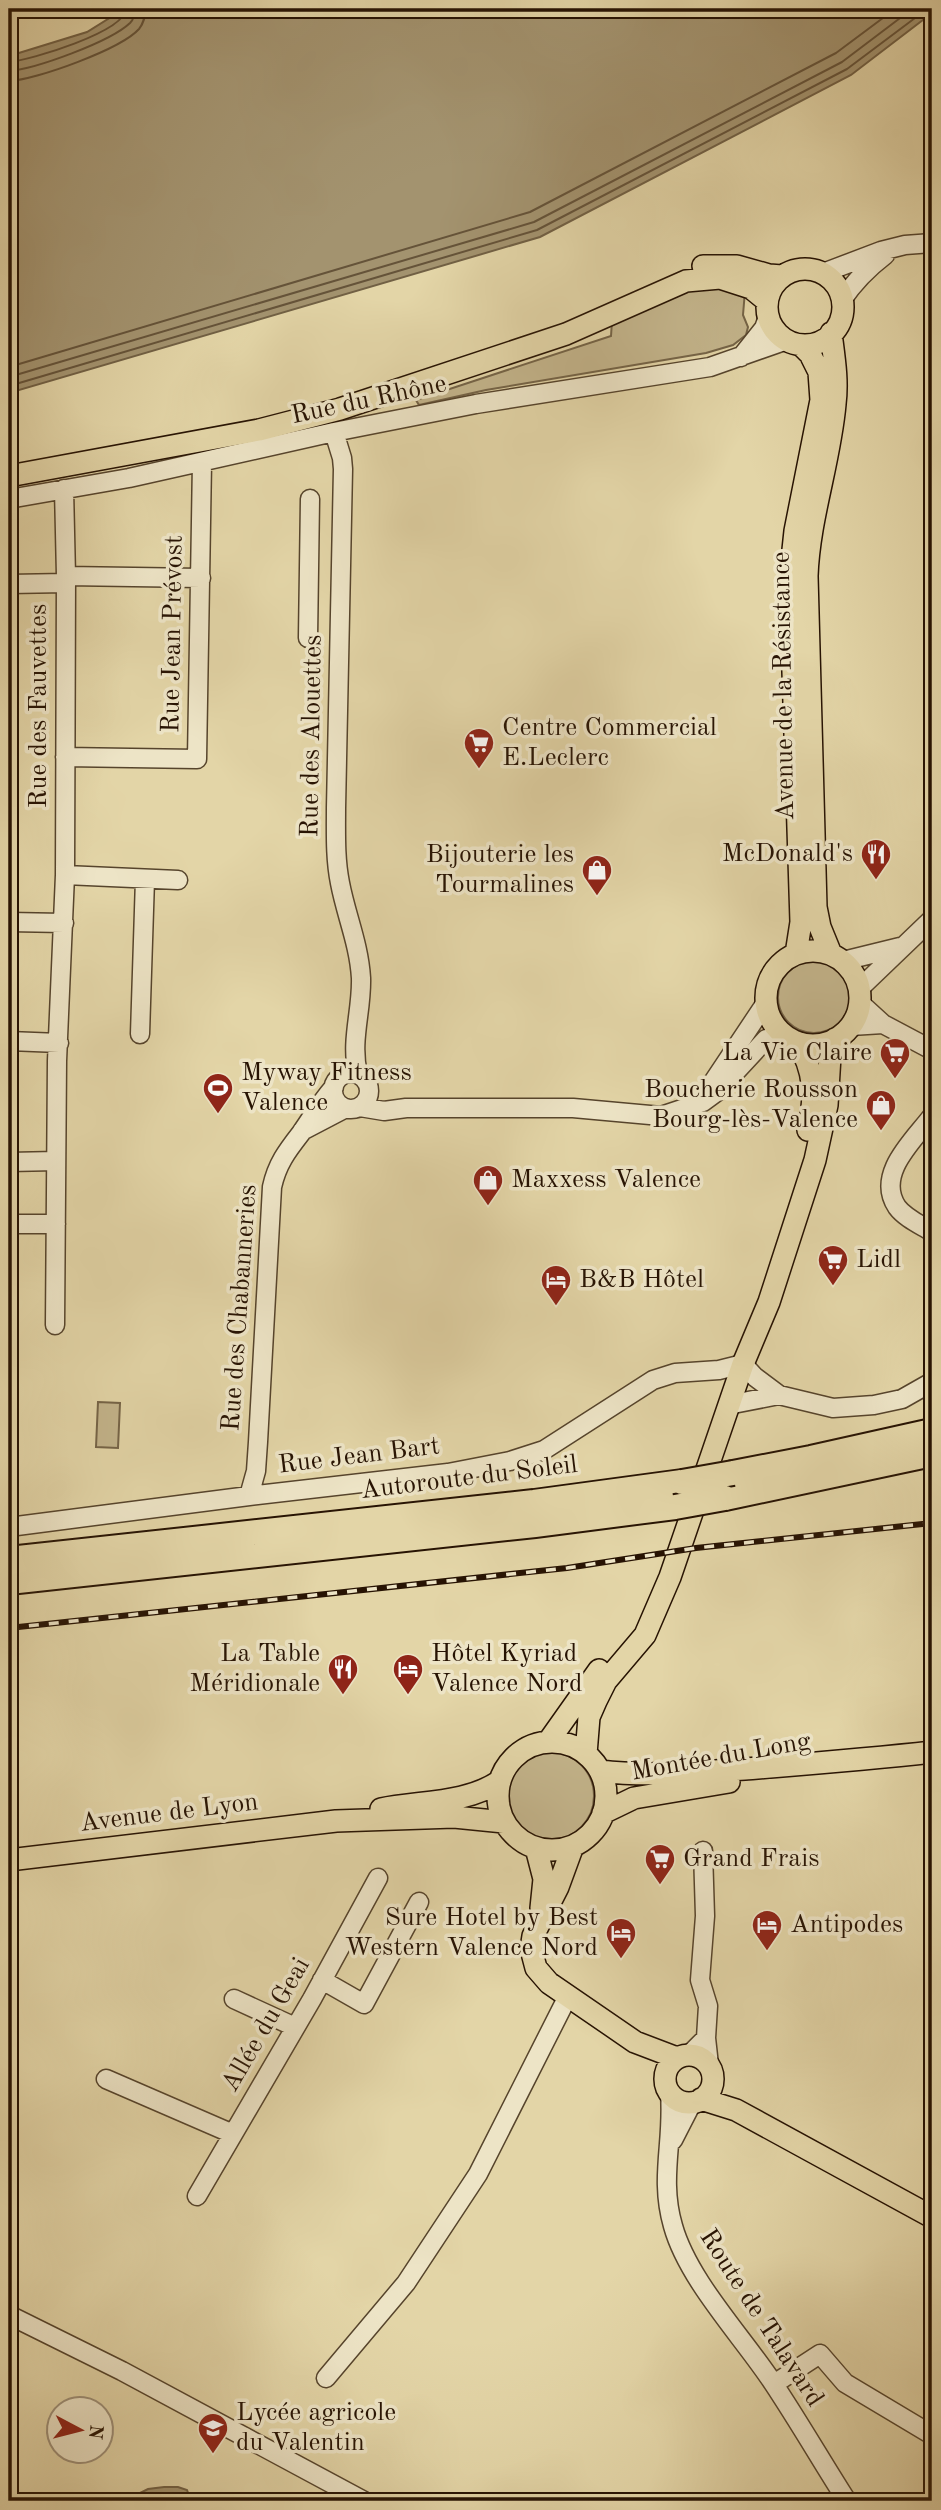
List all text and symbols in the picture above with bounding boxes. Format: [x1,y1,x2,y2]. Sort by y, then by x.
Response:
street label: Rue du Rhône [289,371,449,429]
street label: Rue Jean Prévost [158,535,188,733]
street label: Avenue de la Résistance [769,551,799,821]
street label: Rue des Fauvettes [26,604,52,808]
street label: Rue des Alouettes [297,634,327,838]
place label: Centre Commercial E.Leclerc [502,715,717,771]
supermarket icon: Centre Commercial E.Leclerc [462,726,496,770]
restaurant icon: McDonald's [859,837,893,881]
place label: McDonald's [722,841,853,867]
place label: Bijouterie les Tourmalines [426,842,574,898]
shop icon: Bijouterie les Tourmalines [580,853,614,897]
supermarket icon: La Vie Claire [878,1036,912,1080]
place label: La Vie Claire [722,1040,872,1066]
place label: Myway Fitness Valence [241,1060,412,1116]
sports icon: Myway Fitness Valence [201,1071,235,1115]
place label: Boucherie Rousson Bourg-lès-Valence [644,1077,858,1133]
shop icon: Boucherie Rousson Bourg-lès-Valence [864,1088,898,1132]
shop icon: Maxxess Valence [471,1163,505,1207]
place label: Maxxess Valence [511,1167,701,1193]
street label: Rue des Chabanneries [218,1184,262,1432]
supermarket icon: Lidl [816,1243,850,1287]
place label: Lidl [856,1247,901,1273]
hotel icon: B&B Hôtel [539,1263,573,1307]
place label: B&B Hôtel [579,1267,704,1293]
street label: Rue Jean Bart [277,1433,441,1479]
street label: Autoroute du Soleil [359,1452,579,1504]
place label: La Table Méridionale [189,1641,320,1697]
place label: Hôtel Kyriad Valence Nord [431,1641,583,1697]
restaurant icon: La Table Méridionale [326,1652,360,1696]
hotel icon: Hôtel Kyriad Valence Nord [391,1652,425,1696]
street label: Montée du Long [629,1728,813,1786]
street label: Avenue de Lyon [78,1789,260,1837]
supermarket icon: Grand Frais [643,1842,677,1886]
place label: Grand Frais [683,1846,820,1872]
place label: Sure Hotel by Best Western Valence Nord [345,1905,598,1961]
hotel icon: Antipodes [750,1908,784,1952]
place label: Antipodes [790,1912,903,1938]
hotel icon: Sure Hotel by Best Western Valence Nord [604,1916,638,1960]
street label: Allée du Geai [217,1953,315,2097]
street label: Route de Talavard [694,2225,828,2411]
north arrow [46,2394,116,2464]
place label: Lycée agricole du Valentin [236,2400,396,2456]
school or university icon: Lycée agricole du Valentin [196,2411,230,2455]
text: N [84,2423,105,2441]

